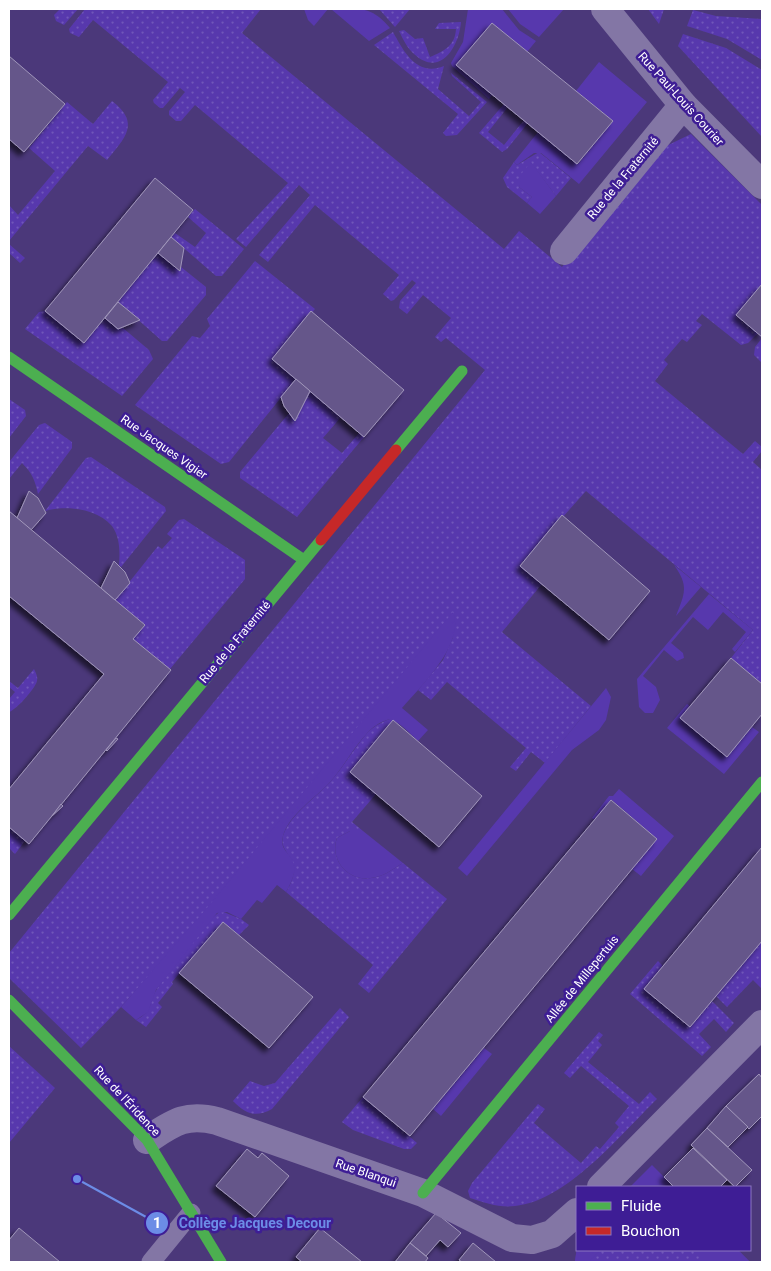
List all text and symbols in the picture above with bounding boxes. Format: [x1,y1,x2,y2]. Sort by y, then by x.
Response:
street label: Rue Paul-Louis Courier [635,49,727,149]
street label: Rue de la Fraternité [585,134,661,222]
street label: Rue Jacques Vigier [118,412,210,482]
street label: Rue de la Fraternité [197,598,273,686]
street label: Allée de Millepertuis [543,933,621,1025]
street label: Rue de l'Éridence [91,1062,164,1139]
street label: Rue Blanqui [334,1156,398,1190]
legend [576,1186,751,1251]
text: Fluide [621,1197,661,1215]
callout: Collège Jacques Decour [144,1208,342,1237]
text: 1 [153,1214,161,1232]
text: Collège Jacques Decour [179,1215,331,1231]
text: Bouchon [621,1222,680,1240]

